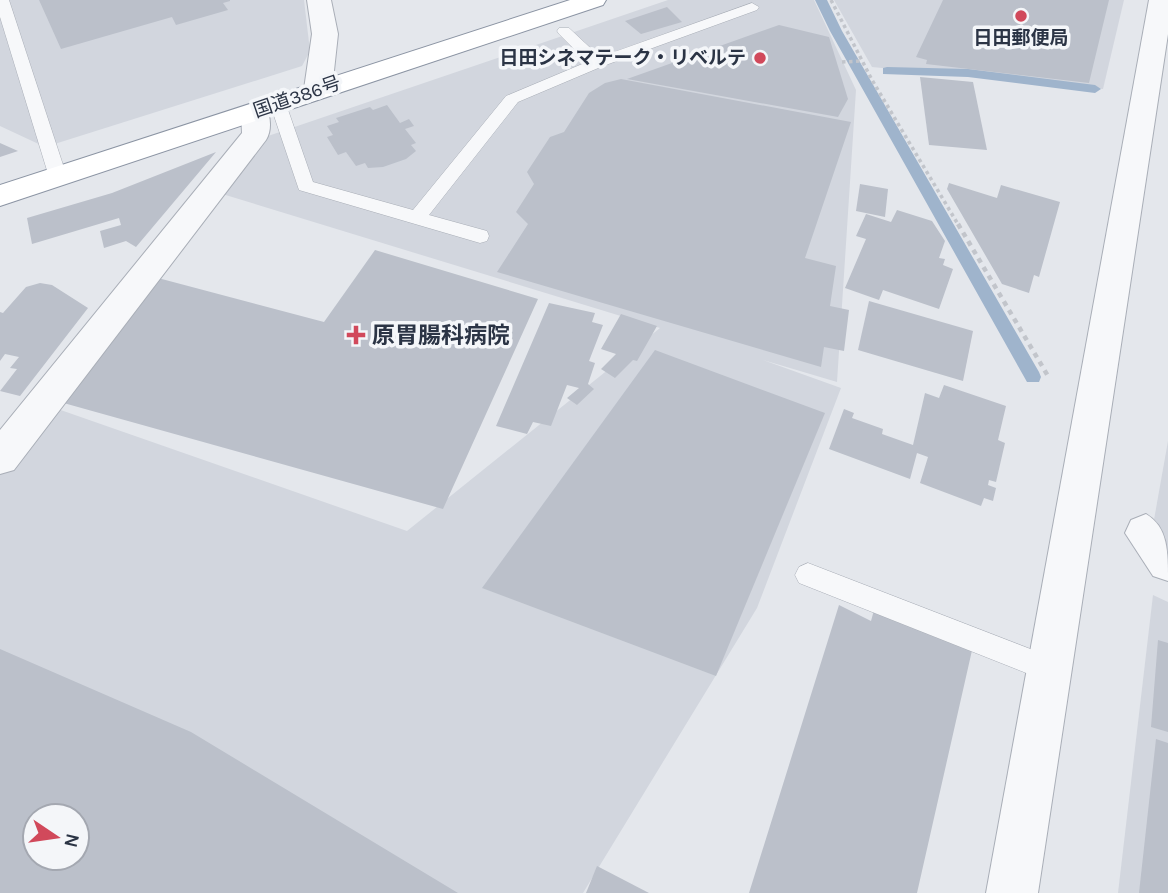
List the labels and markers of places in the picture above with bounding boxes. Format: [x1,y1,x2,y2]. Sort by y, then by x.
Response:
marker: 日田郵便局 [1013,8,1029,24]
place label: 日田郵便局 [973,27,1069,49]
place label: 日田シネマテーク・リベルテ [499,47,746,69]
marker: 日田シネマテーク・リベルテ [752,50,768,66]
place label: 原胃腸科病院 [372,322,510,349]
marker: 原胃腸科病院 [346,325,366,345]

